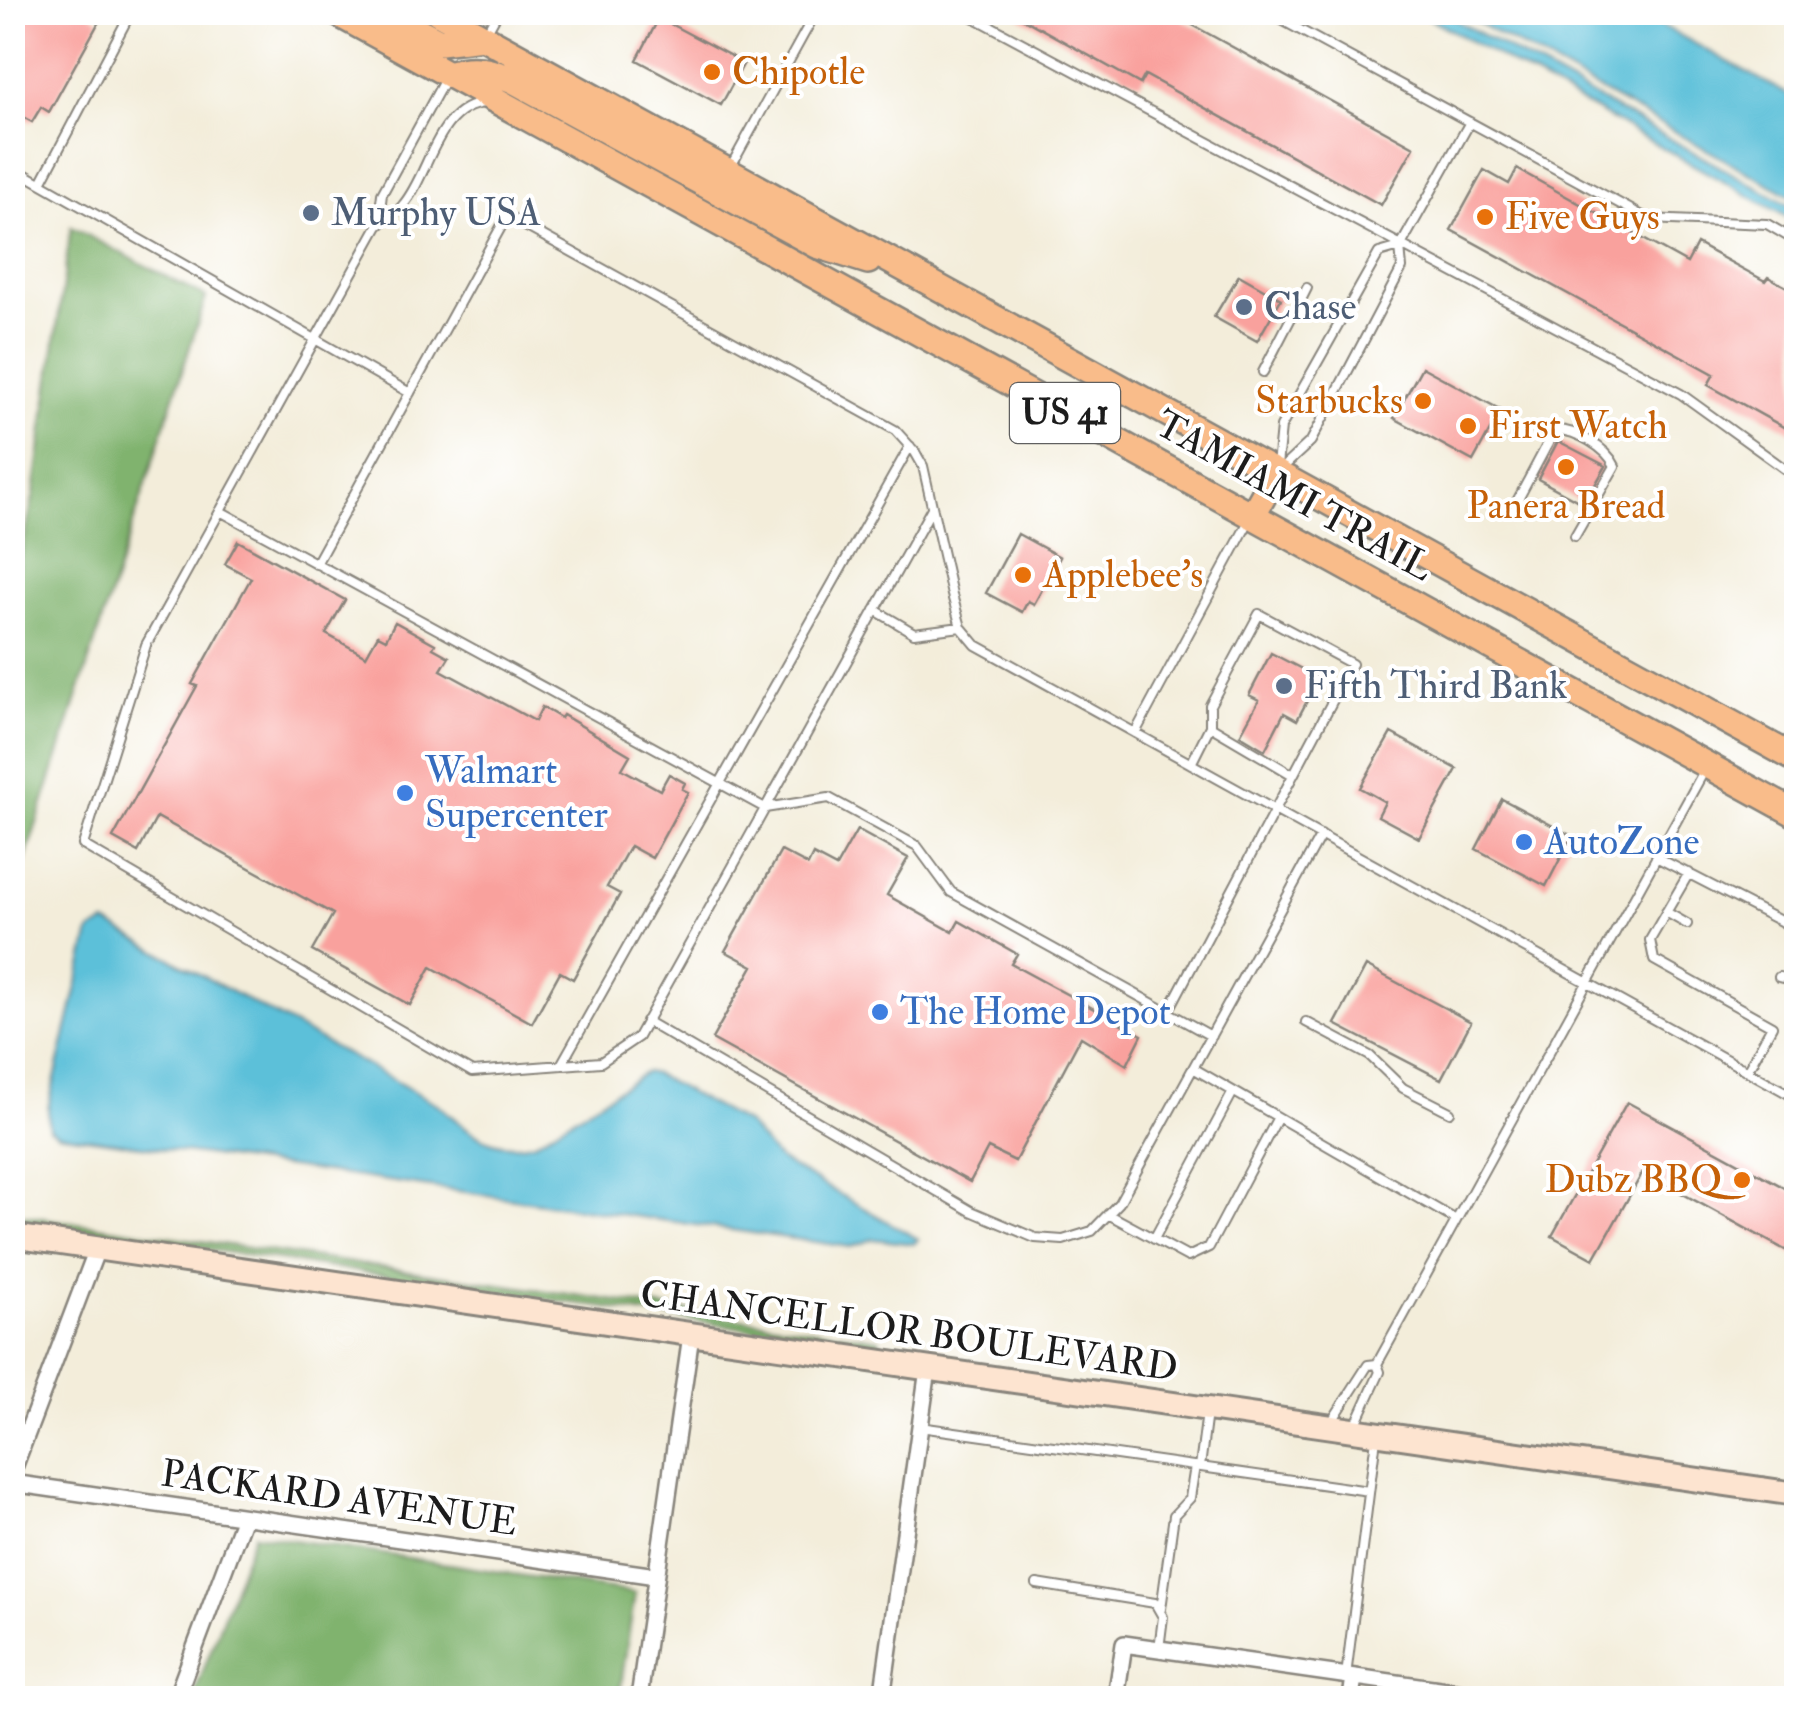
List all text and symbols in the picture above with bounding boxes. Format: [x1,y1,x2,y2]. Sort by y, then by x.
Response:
place label: Chipotle [732,48,865,96]
marker: Chipotle [701,61,723,83]
place label: Murphy USA [331,189,541,237]
place label: Five Guys [1505,193,1660,241]
marker: Murphy USA [300,202,322,224]
marker: Five Guys [1474,206,1496,228]
place label: Chase [1264,283,1356,331]
marker: Chase [1233,296,1255,318]
place label: Starbucks [1255,377,1403,425]
road number: US 41 [1010,383,1120,443]
marker: Starbucks [1412,390,1434,412]
street label: TAMIAMI TRAIL [1147,400,1441,592]
place label: First Watch [1488,402,1668,450]
marker: First Watch [1457,415,1479,437]
marker: Panera Bread [1555,456,1577,478]
place label: Panera Bread [1466,482,1666,530]
place label: Applebee's [1042,551,1203,599]
marker: Applebee's [1012,564,1034,586]
place label: Fifth Third Bank [1304,662,1567,710]
marker: Fifth Third Bank [1273,675,1295,697]
place label: Walmart Supercenter [424,747,608,839]
marker: Walmart Supercenter [394,782,416,804]
place label: AutoZone [1543,818,1699,866]
marker: AutoZone [1513,831,1535,853]
place label: The Home Depot [900,988,1171,1036]
marker: The Home Depot [869,1001,891,1023]
place label: Dubz BBQ [1545,1156,1746,1204]
marker: Dubz BBQ [1731,1169,1753,1191]
street label: CHANCELLOR BOULEVARD [637,1270,1181,1392]
street label: PACKARD AVENUE [158,1449,520,1547]

